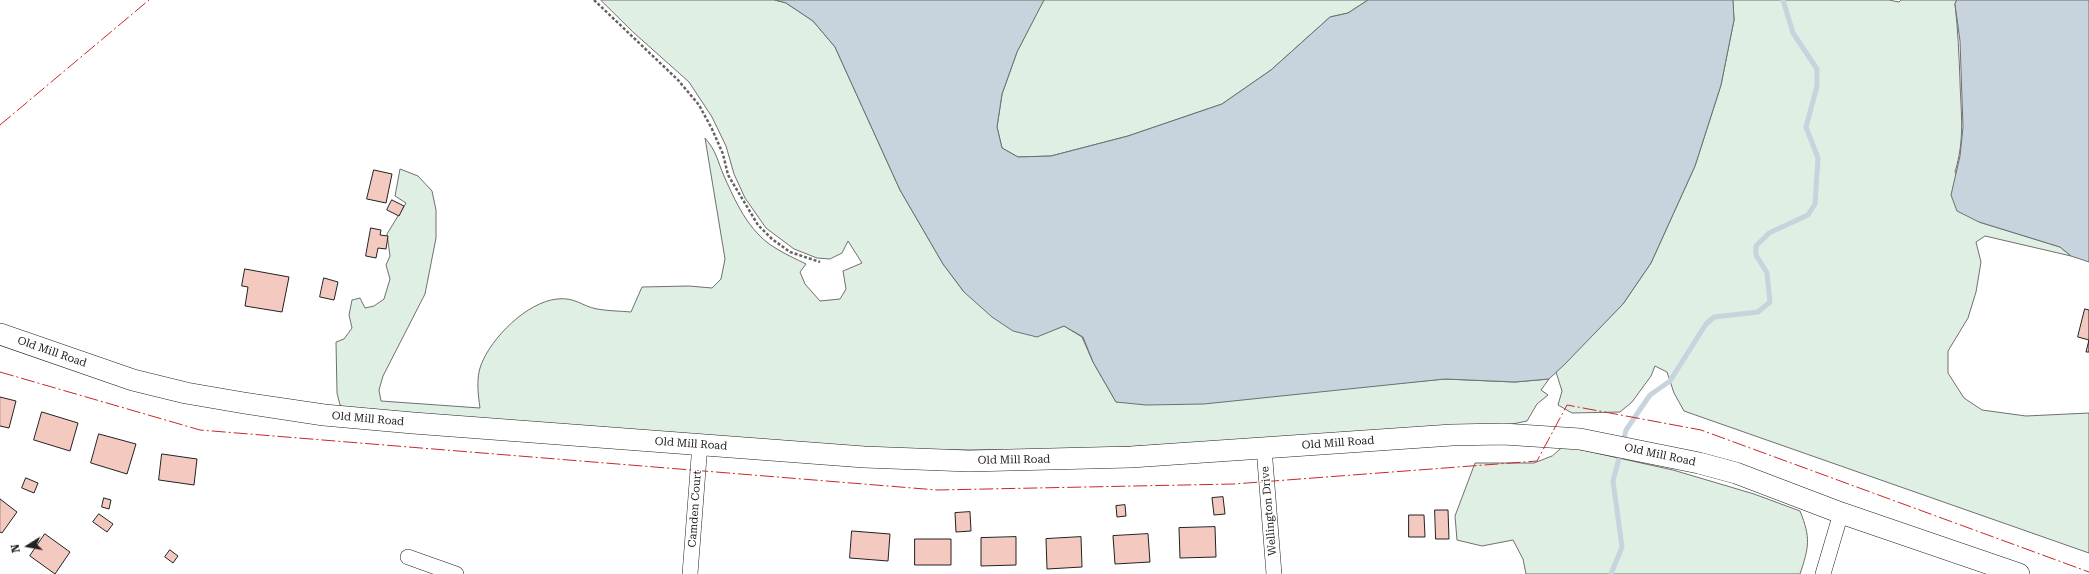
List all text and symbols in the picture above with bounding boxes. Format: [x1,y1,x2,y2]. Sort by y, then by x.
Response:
street label: Old Mill Road [16,334,88,370]
street label: Old Mill Road [331,409,405,429]
street label: Old Mill Road [1301,434,1375,452]
street label: Old Mill Road [654,435,728,453]
street label: Old Mill Road [1623,441,1697,469]
street label: Old Mill Road [978,453,1050,467]
street label: Wellington Drive [1259,466,1279,556]
street label: Camden Court [686,470,704,548]
north arrow [8,526,48,566]
text: N [9,543,23,554]

